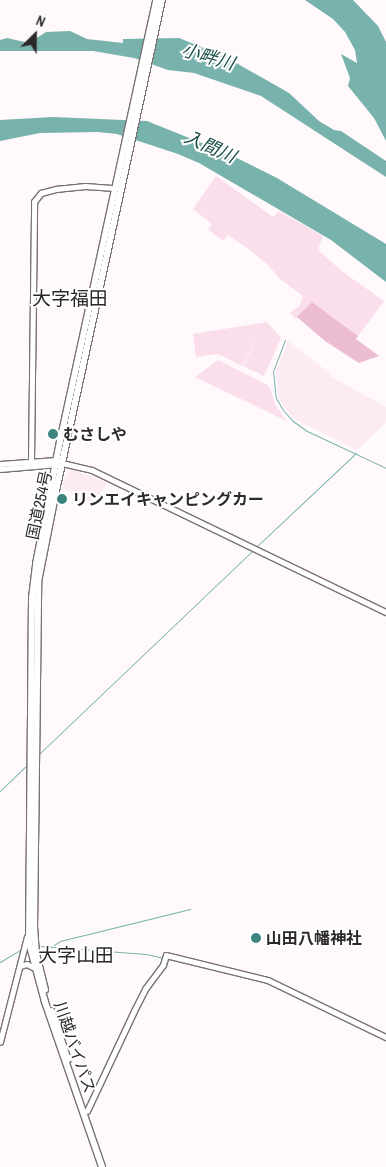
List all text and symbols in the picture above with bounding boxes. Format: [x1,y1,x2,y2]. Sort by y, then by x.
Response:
north arrow [10,10,60,60]
text: N [34,11,48,31]
water label: 小畔川 [179,39,237,75]
water label: 入間川 [181,126,239,168]
district label: 大字福田 [32,288,108,310]
place label: むさしや [63,424,127,444]
marker: むさしや [47,428,59,440]
street label: 国道254号 [22,469,56,541]
place label: リンエイキャンピングカー [72,489,264,509]
marker: リンエイキャンピングカー [56,493,68,505]
place label: 山田八幡神社 [266,928,362,948]
marker: 山田八幡神社 [250,932,262,944]
district label: 大字山田 [38,945,114,967]
street label: 川越バイパス [50,998,100,1096]

